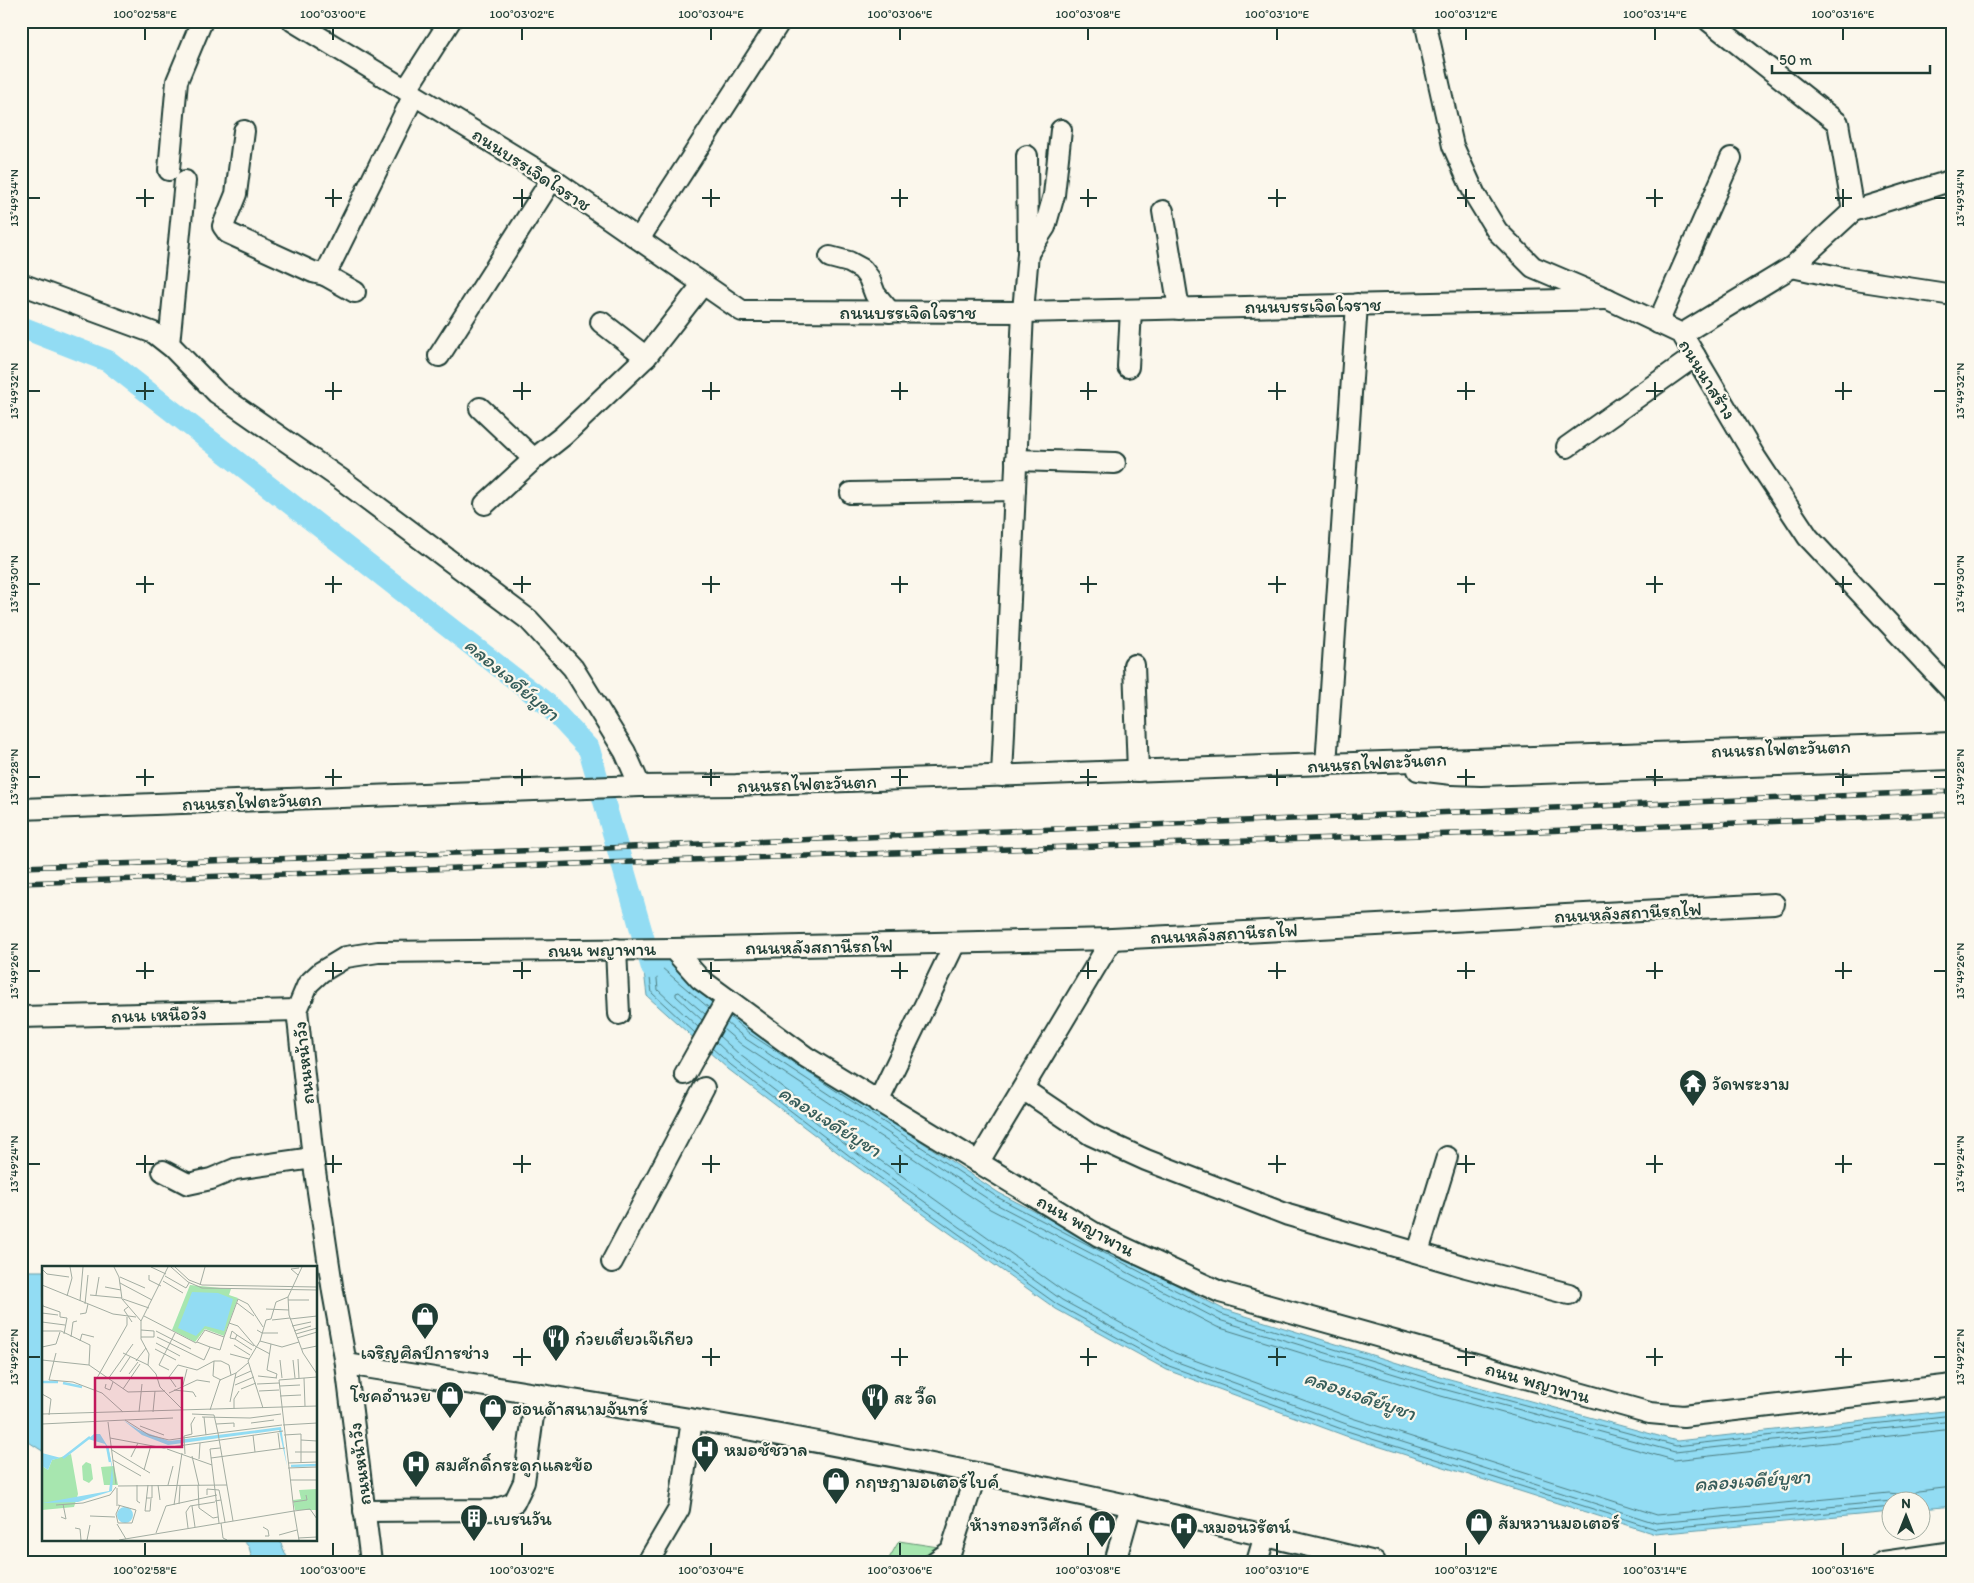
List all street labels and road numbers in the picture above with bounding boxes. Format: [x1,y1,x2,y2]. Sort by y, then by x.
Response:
street label: ถนนบรรเจิดใจราช [468,122,596,216]
street label: ถนนบรรเจิดใจราช [1244,293,1382,318]
street label: ถนนบรรเจิดใจราช [840,301,977,324]
street label: ถนนนาสร้าง [1674,335,1741,424]
street label: ถนนรถไฟตะวันตก [1711,735,1851,762]
street label: ถนนรถไฟตะวันตก [1307,747,1448,778]
street label: ถนนรถไฟตะวันตก [737,770,877,797]
street label: ถนนรถไฟตะวันตก [182,788,322,815]
street label: ถนนหลังสถานีรถไฟ [1554,897,1702,928]
street label: ถนนหลังสถานีรถไฟ [1150,918,1298,949]
street label: ถนนหลังสถานีรถไฟ [745,934,893,959]
street label: ถนน พญาพาน [548,937,656,962]
street label: ถนน เหนือวัง [111,1001,207,1028]
street label: ถนนหน้าวัง [288,1020,319,1106]
street label: ถนน พญาพาน [1033,1189,1139,1262]
street label: ถนน พญาพาน [1483,1356,1593,1408]
street label: ถนนหน้าวัง [343,1421,376,1507]

